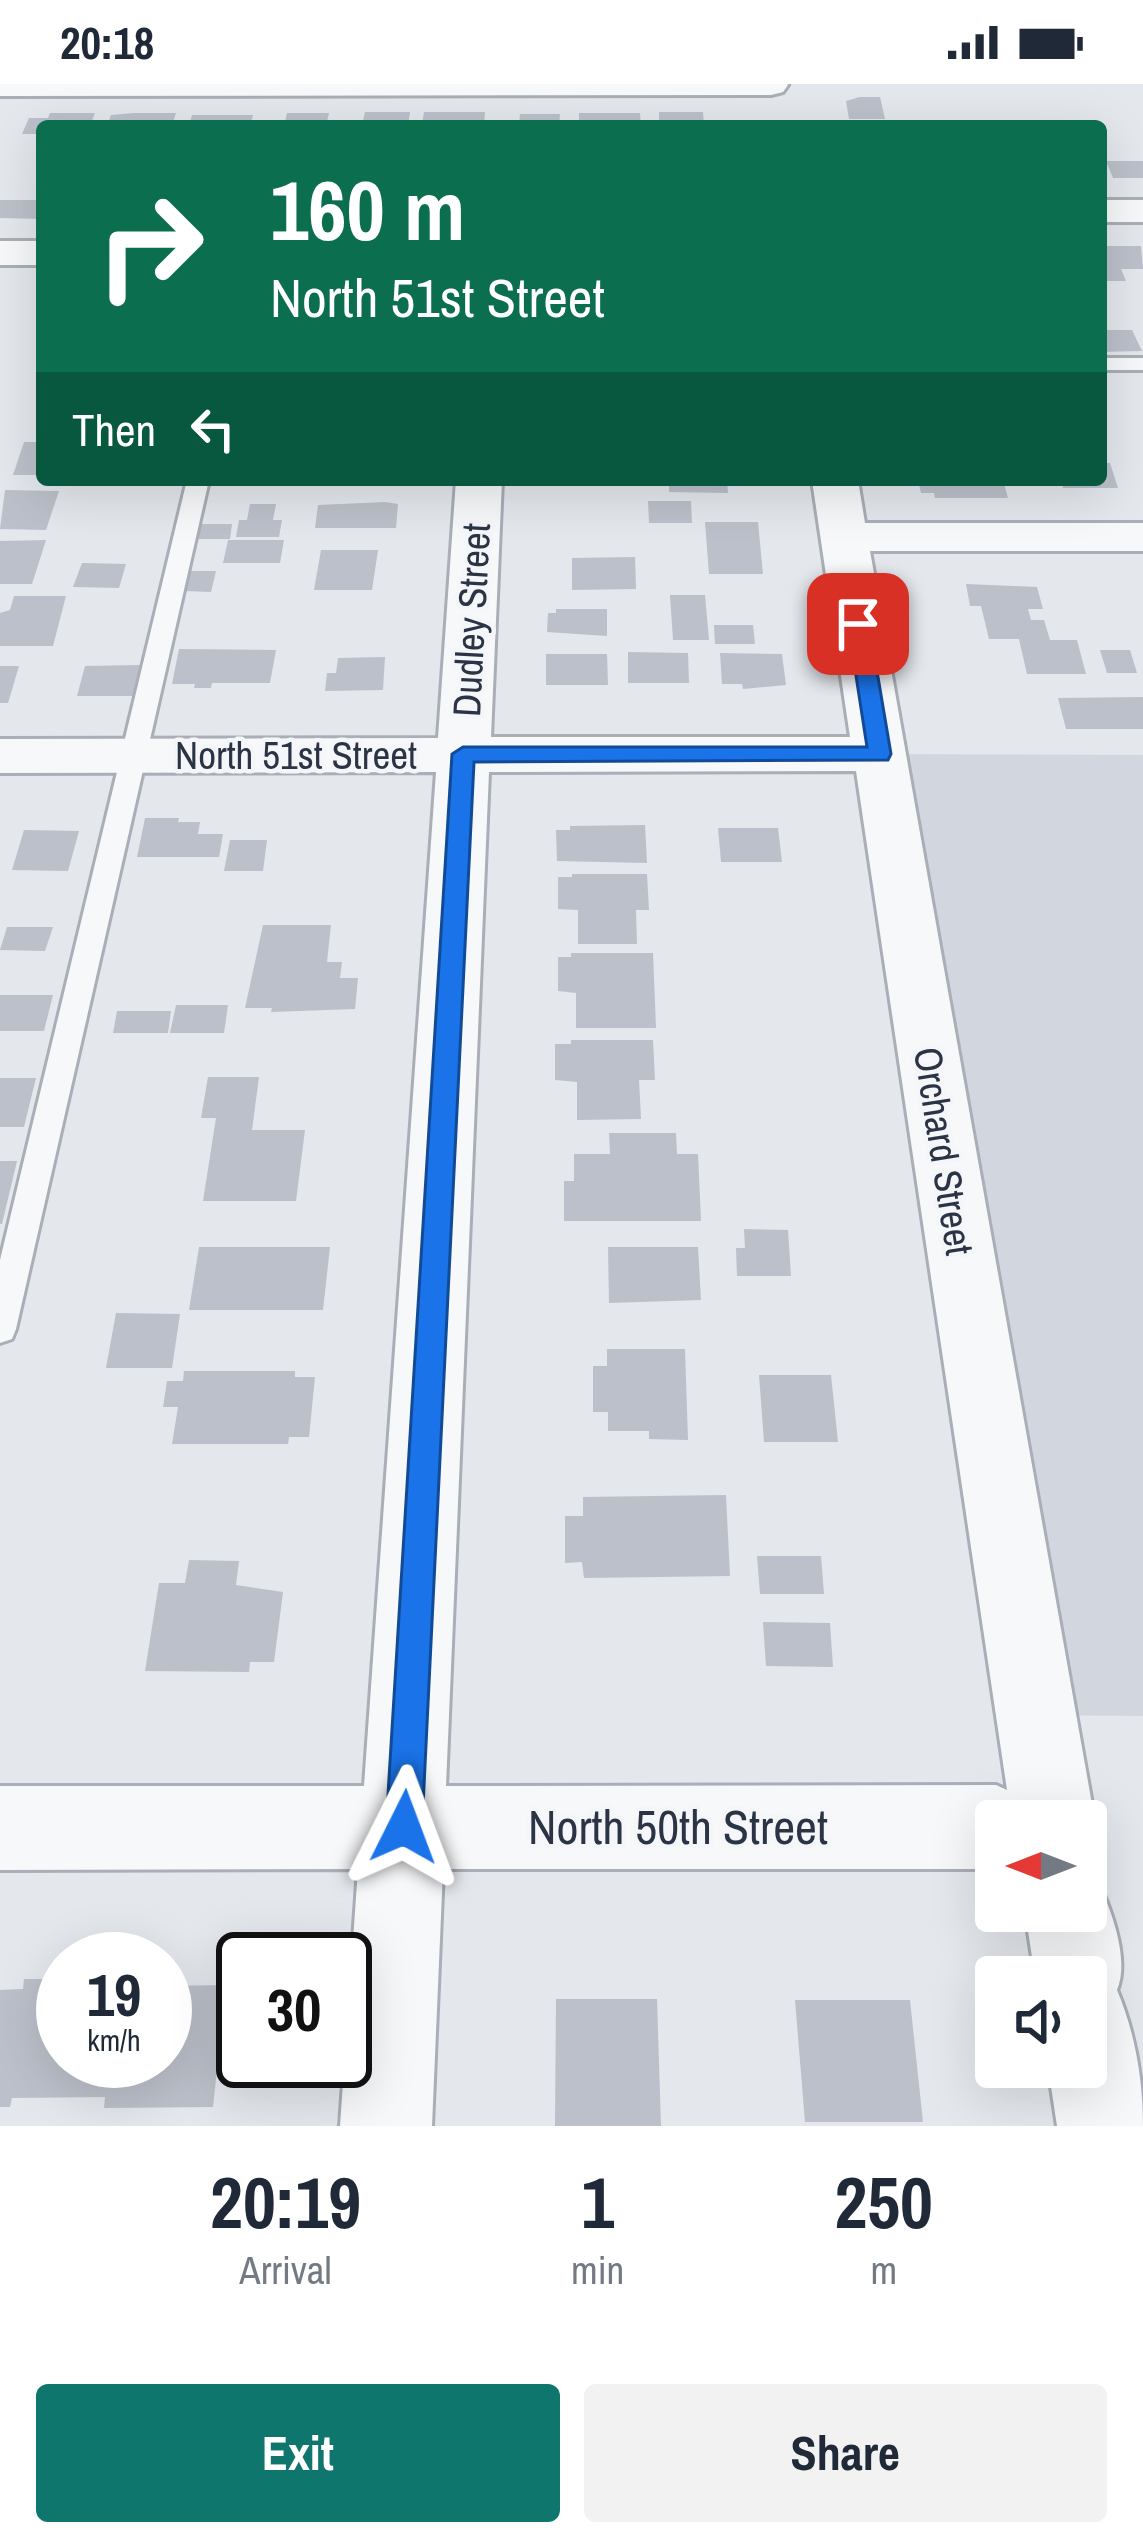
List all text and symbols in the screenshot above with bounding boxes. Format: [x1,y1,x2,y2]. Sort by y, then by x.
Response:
text: 20:18 [60,12,154,73]
text: 160 m [270,153,465,266]
icon: right [72,168,228,324]
text: North 51st Street [270,261,605,334]
icon: left [180,396,246,462]
text: Then [72,399,156,460]
street label: Dudley Street [440,522,502,718]
pin [807,573,909,675]
icon: arrive [825,591,891,657]
street label: North 51st Street [175,729,417,781]
street label: Orchard Street [902,1043,986,1259]
position arrow [341,1764,467,1890]
street label: North 50th Street [528,1794,828,1859]
north arrow [975,1800,1107,1932]
map controls [975,1800,1107,2088]
speed limit sign: 30 [216,1932,372,2088]
text: 19 [87,1954,141,2035]
button: sound [975,1956,1107,2088]
text: km/h [87,2020,141,2060]
text: 20:19 [210,2153,361,2250]
text: 1 [581,2153,614,2250]
text: 250 [834,2153,933,2250]
text: Arrival [239,2244,332,2296]
text: min [571,2244,624,2296]
text: m [870,2244,897,2296]
button: Exit [36,2384,560,2522]
button: Share [584,2384,1107,2522]

